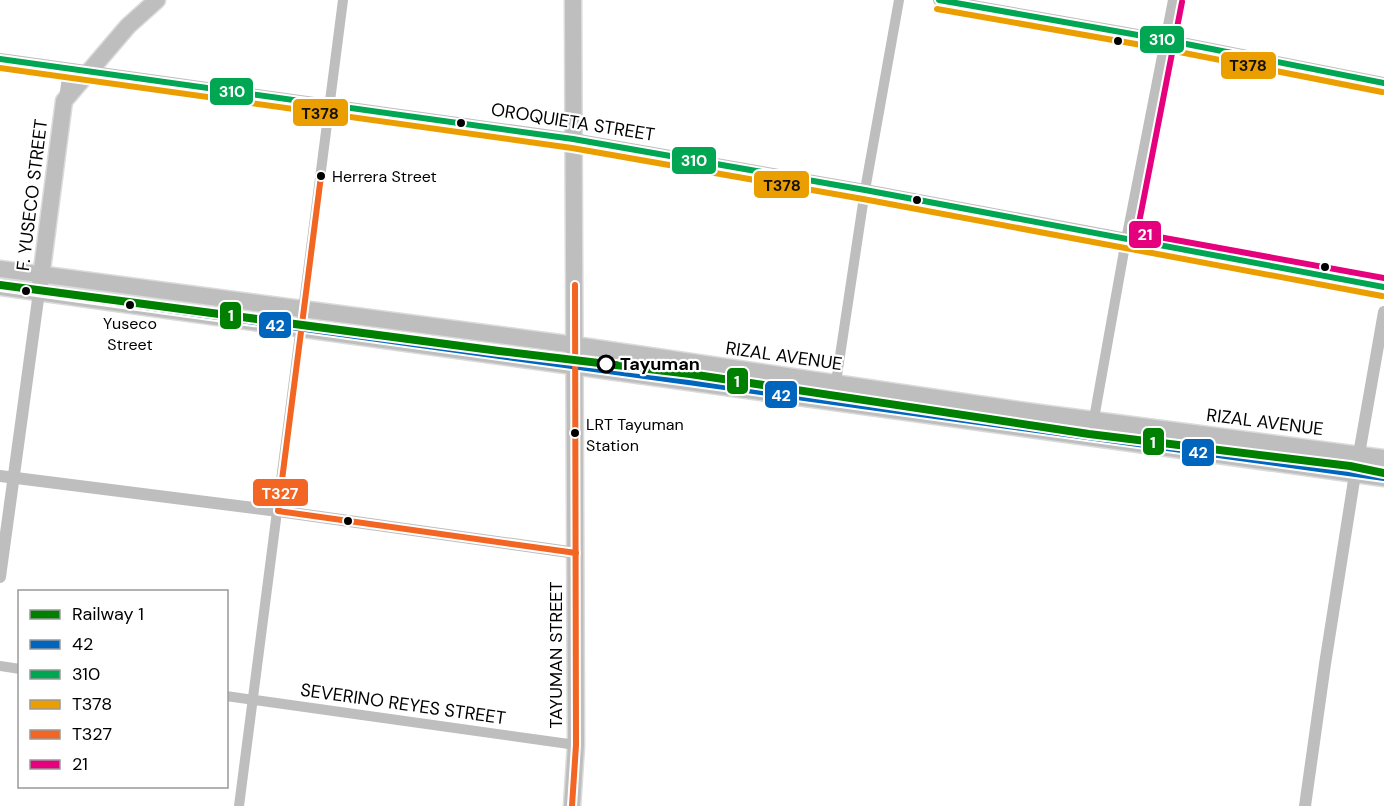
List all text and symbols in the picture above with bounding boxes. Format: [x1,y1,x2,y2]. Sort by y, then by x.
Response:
line badge: 310 [1139,25,1185,54]
text: 310 [1149,29,1175,50]
unlabelled marker [1112,35,1124,47]
line badge: T378 [1220,51,1277,80]
text: T378 [1229,55,1267,76]
line badge: 310 [209,77,254,106]
text: 310 [219,81,245,102]
street label: OROQUIETA STREET [489,97,657,147]
line badge: T378 [292,98,349,127]
text: T378 [301,103,339,124]
unlabelled marker [455,117,467,129]
street label: F. YUSECO STREET [11,118,53,272]
line badge: 310 [671,146,717,175]
text: 310 [681,150,707,171]
place label: Herrera Street [332,166,437,187]
marker: Herrera Street [315,170,327,182]
line badge: T378 [753,170,810,199]
text: T378 [763,175,801,196]
unlabelled marker [911,194,923,206]
line badge: 21 [1128,220,1162,249]
text: 21 [1137,224,1153,245]
unlabelled marker [1319,261,1331,273]
unlabelled marker [20,285,32,297]
marker: Yuseco Street [124,299,136,311]
line badge: 1 [219,301,242,330]
text: 1 [228,305,234,326]
line badge: 42 [258,311,292,339]
place label: Yuseco Street [103,313,157,355]
text: 42 [265,315,285,336]
street label: RIZAL AVENUE [724,336,844,376]
place label: Tayuman [620,352,700,376]
marker: Tayuman [597,355,615,373]
line badge: 1 [726,367,749,395]
text: 1 [734,371,740,392]
line badge: 42 [764,380,798,409]
text: 42 [771,385,791,406]
street label: RIZAL AVENUE [1205,403,1325,441]
place label: LRT Tayuman Station [586,414,684,456]
marker: LRT Tayuman Station [569,427,581,439]
line badge: 1 [1142,427,1165,456]
text: 1 [1150,432,1156,453]
line badge: 42 [1181,438,1215,467]
text: 42 [1188,442,1208,463]
line badge: T327 [252,478,309,507]
text: T327 [262,483,299,504]
unlabelled marker [342,515,354,527]
street label: TAYUMAN STREET [544,581,568,729]
legend [18,590,228,788]
text: Railway 1 [72,602,144,626]
text: 42 [72,632,93,656]
text: 310 [72,662,100,686]
street label: SEVERINO REYES STREET [299,678,507,730]
text: T378 [72,692,112,716]
text: T327 [72,722,112,746]
text: 21 [72,752,88,776]

